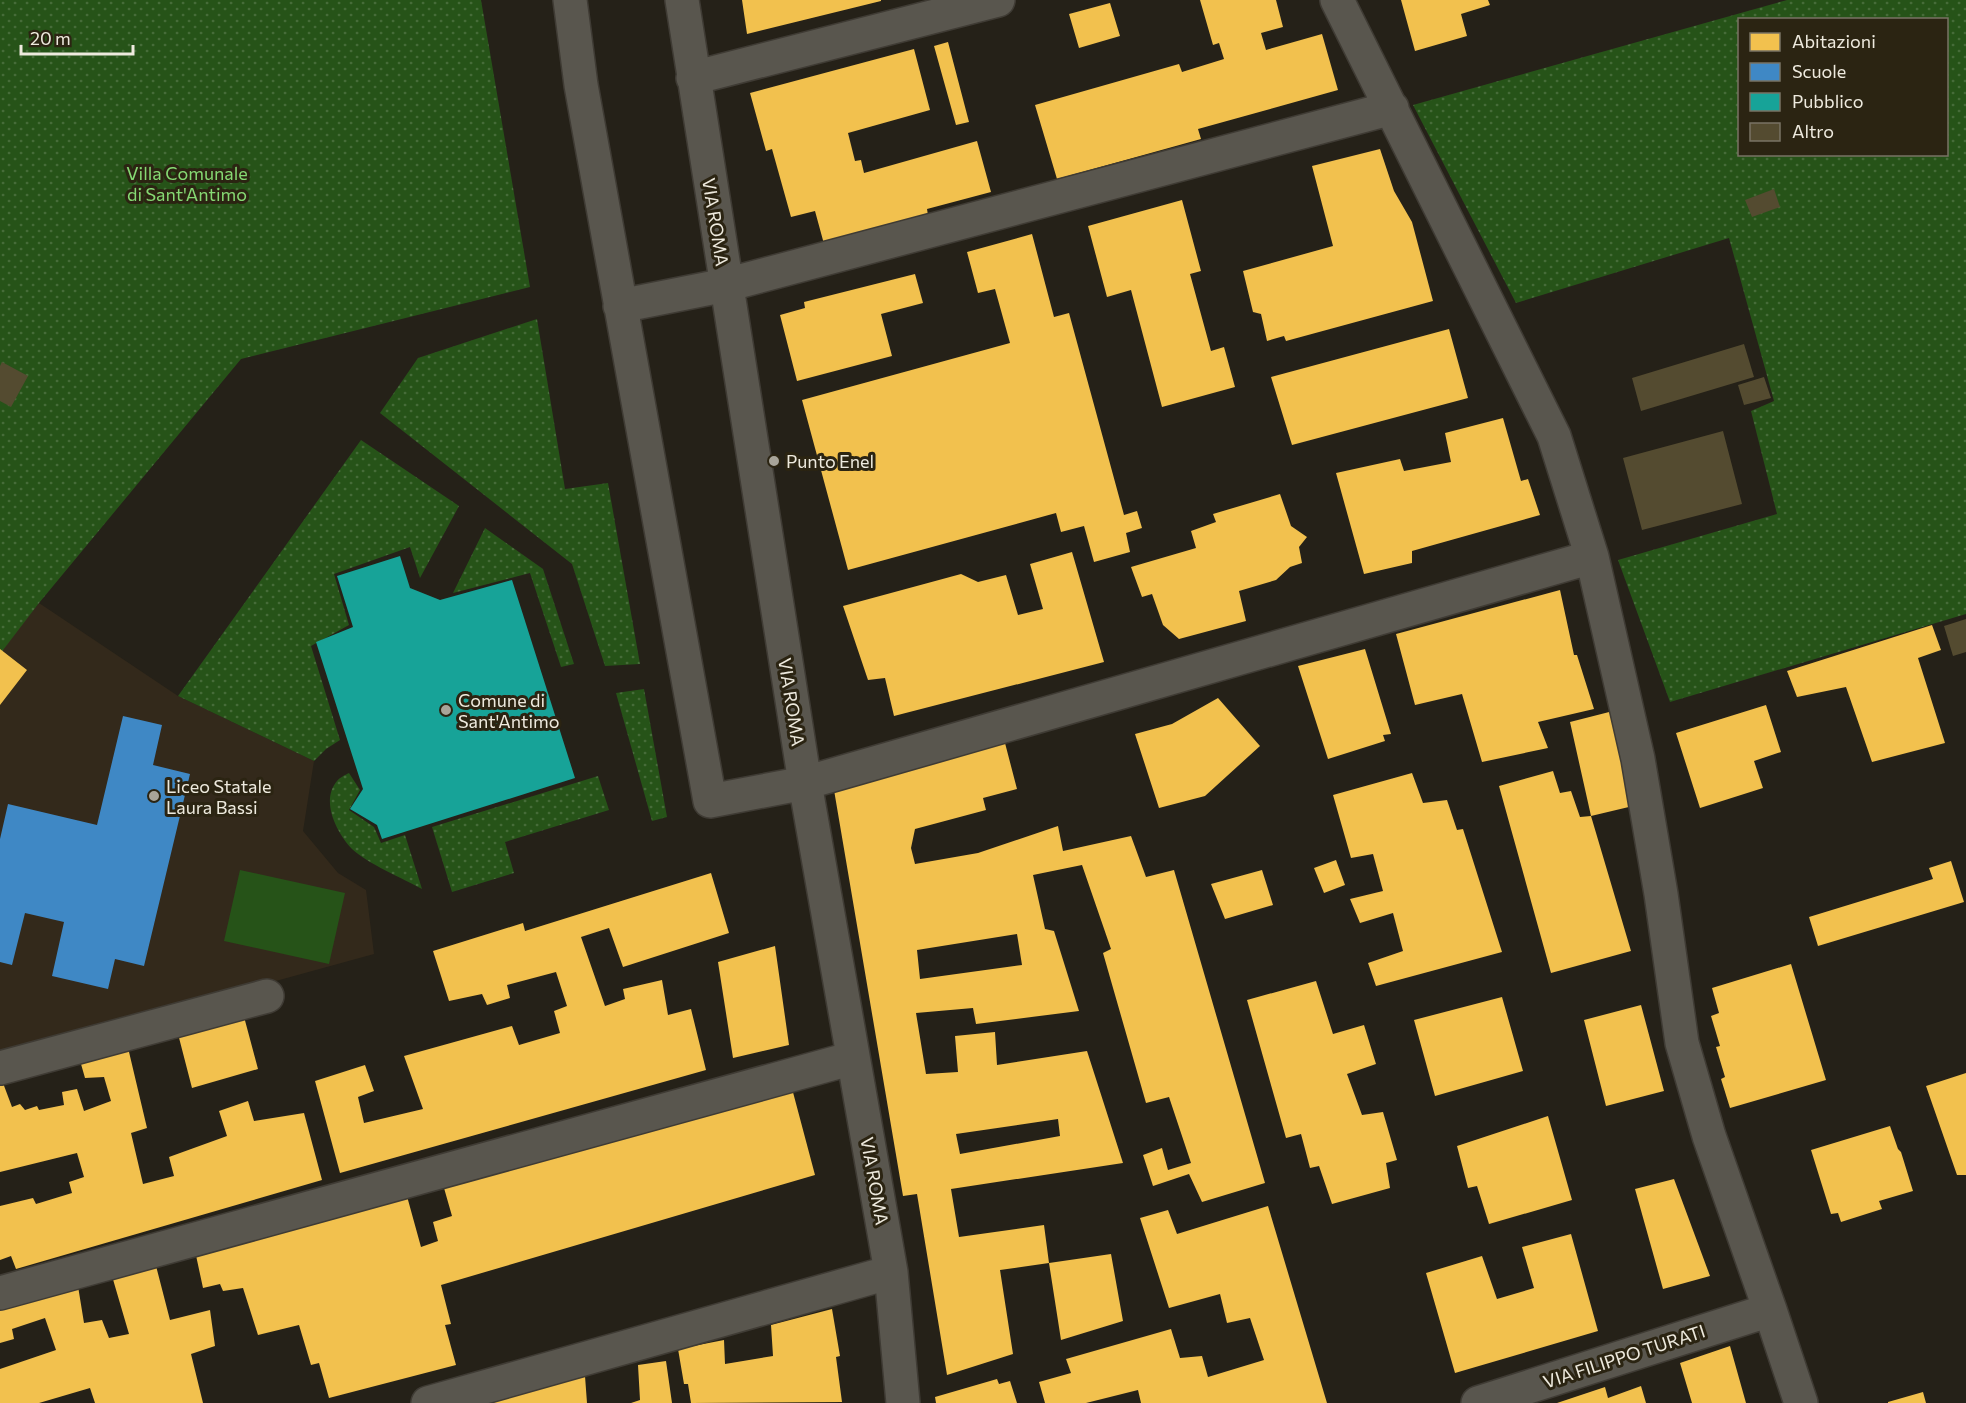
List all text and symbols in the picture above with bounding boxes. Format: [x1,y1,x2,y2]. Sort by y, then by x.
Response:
scale bar [21,18,134,56]
legend [1738,18,1948,156]
text: 20 m [30,27,71,49]
text: Abitazioni [1792,30,1876,52]
text: Scuole [1792,60,1846,82]
text: Pubblico [1792,90,1864,112]
text: Altro [1792,120,1834,142]
park label: Villa Comunale di Sant'Antimo [126,162,248,205]
street label: VIA ROMA [698,176,734,268]
place label: Punto Enel [786,450,874,472]
marker: Punto Enel [767,454,781,468]
street label: VIA ROMA [774,656,810,748]
place label: Comune di Sant'Antimo [458,689,560,732]
marker: Comune di Sant'Antimo [439,703,453,717]
place label: Liceo Statale Laura Bassi [166,775,272,818]
marker: Liceo Statale Laura Bassi [147,789,161,803]
street label: VIA ROMA [856,1135,894,1227]
street label: VIA FILIPPO TURATI [1540,1319,1708,1393]

